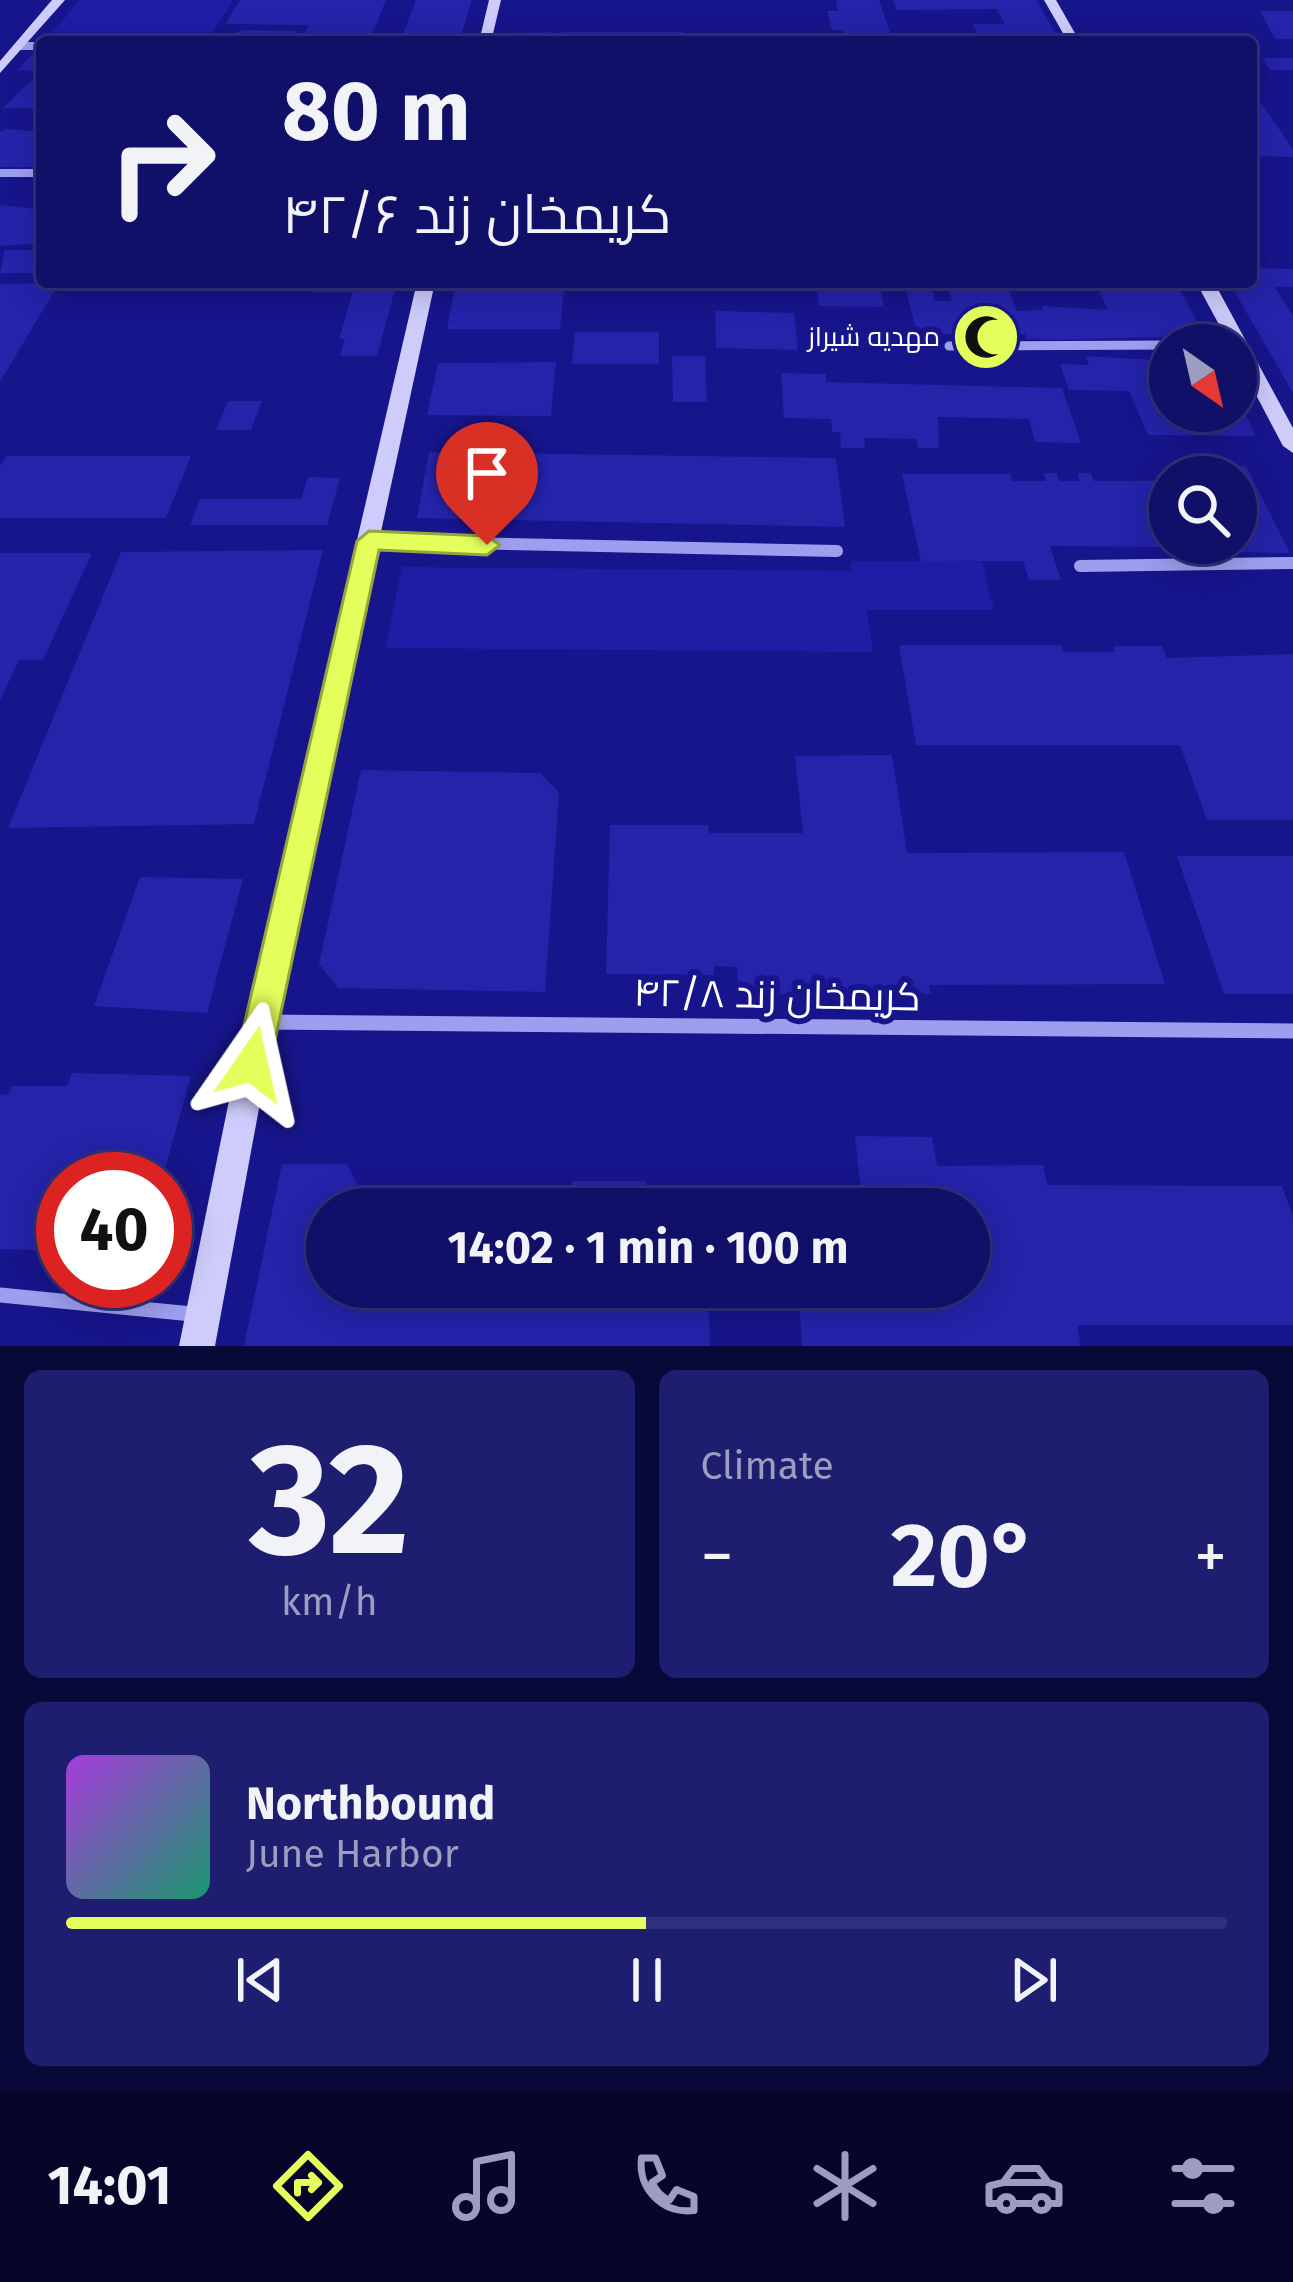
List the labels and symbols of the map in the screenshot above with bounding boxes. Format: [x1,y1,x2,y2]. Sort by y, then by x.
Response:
mosque icon: مهدیه شیراز [951,302,1021,372]
place label: مهدیه شیراز [806,321,940,353]
north arrow [1149,324,1257,432]
pin [436,422,538,545]
street label: کریمخان زند ۴۲/۸ [633,969,921,1021]
position arrow [189,1001,315,1127]
speed limit sign: 40 [36,1152,192,1308]

